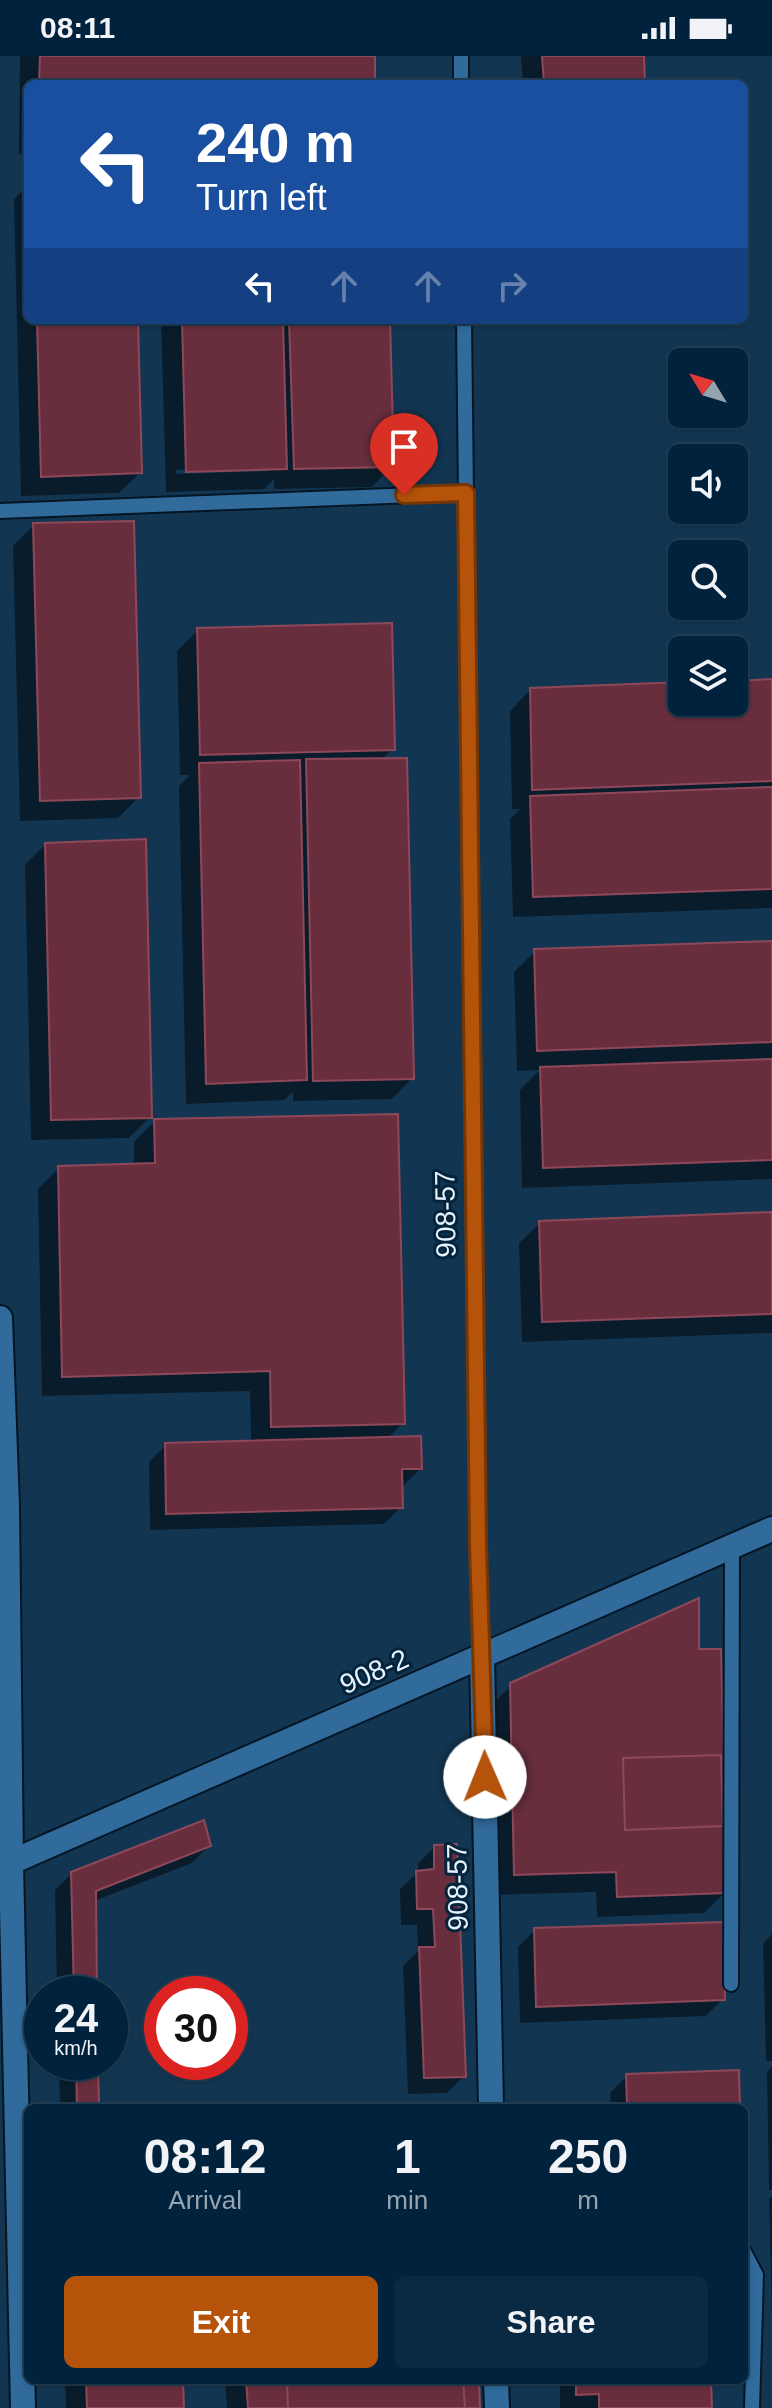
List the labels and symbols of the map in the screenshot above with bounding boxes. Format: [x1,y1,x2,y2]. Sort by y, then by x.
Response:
north arrow [668,348,748,428]
pin [370,413,438,495]
street label: 908-57 [429,1170,462,1258]
street label: 908-2 [335,1643,413,1700]
position arrow [443,1735,527,1819]
street label: 908-57 [441,1843,474,1931]
speed limit sign: 30 [144,1976,248,2080]

